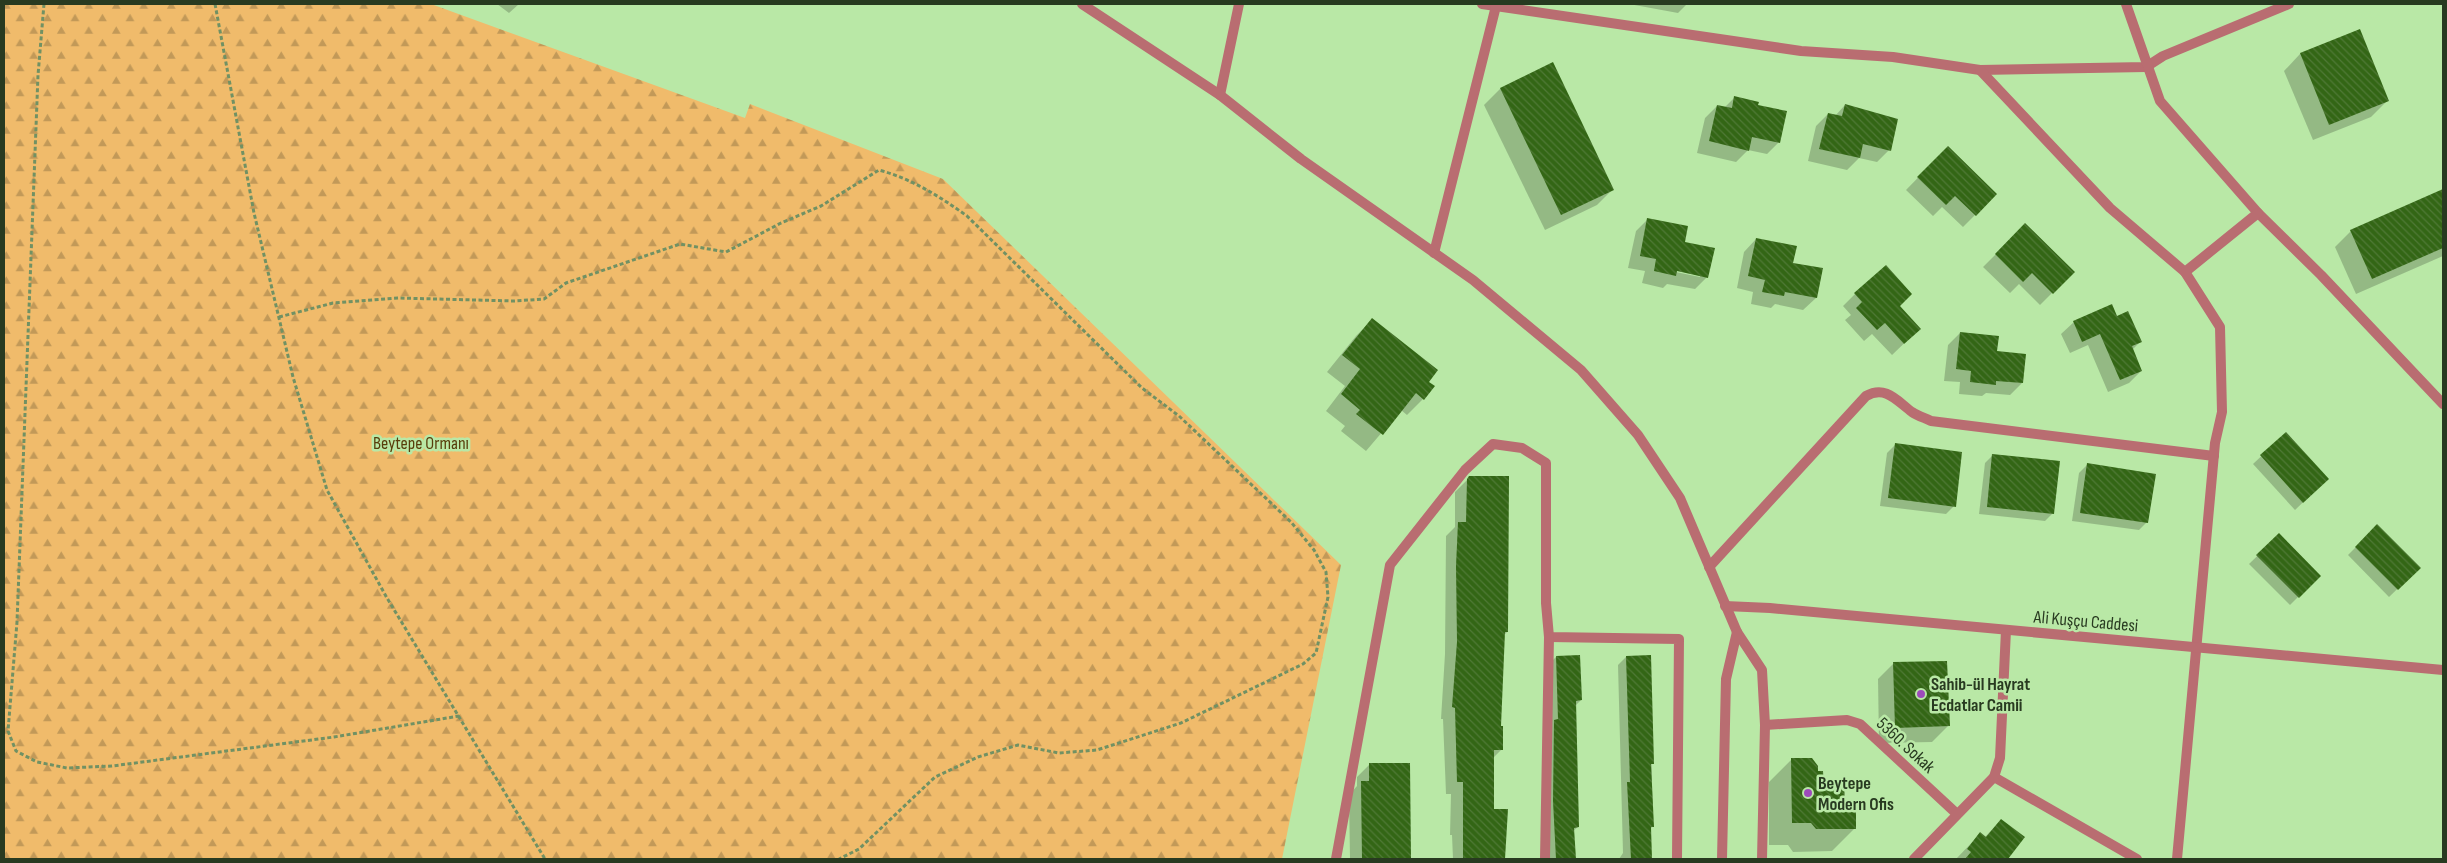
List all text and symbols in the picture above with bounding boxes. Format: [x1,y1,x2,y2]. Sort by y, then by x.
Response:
park label: Beytepe Ormanı [373,433,469,454]
street label: Ali Kuşçu Caddesi [2032,606,2139,637]
place label: Sahib-ül Hayrat Ecdatlar Camii [1931,674,2030,716]
marker: Sahib-ül Hayrat Ecdatlar Camii [1915,688,1927,700]
street label: 5360. Sokak [1872,713,1939,778]
place label: Beytepe Modern Ofis [1818,773,1894,815]
marker: Beytepe Modern Ofis [1802,787,1814,799]

